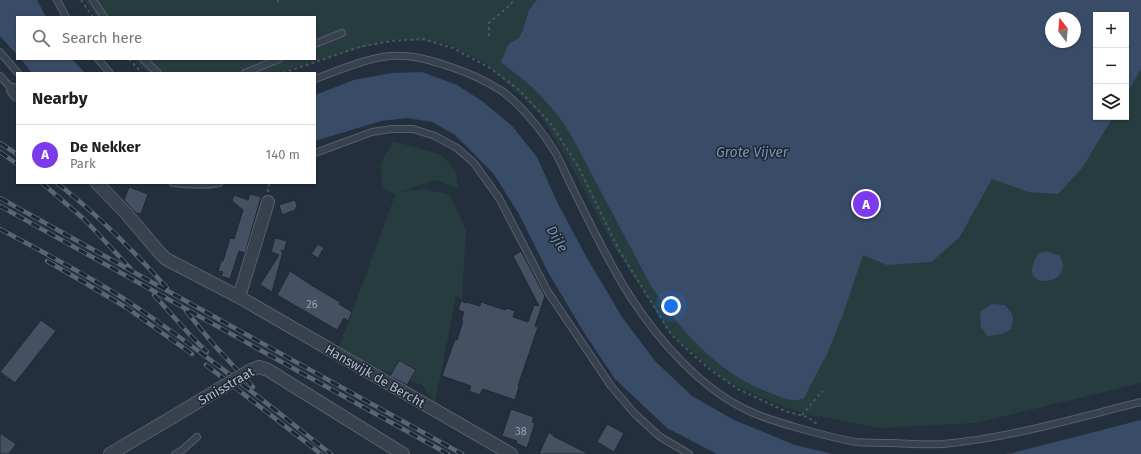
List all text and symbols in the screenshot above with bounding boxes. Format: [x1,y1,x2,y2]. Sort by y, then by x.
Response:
north arrow [1045,12,1081,48]
map controls [1093,12,1129,120]
button: + [1093,12,1129,48]
search box [16,16,316,60]
icon: search [30,27,52,49]
text: Search here [62,29,142,47]
button: − [1093,48,1129,84]
button: layers [1093,84,1129,120]
text: Nearby [32,88,87,109]
text: De Nekker [70,138,141,156]
water label: Grote Vijver [716,144,789,161]
text: A [41,147,49,162]
text: 140 m [266,147,300,162]
text: Park [70,156,96,171]
pin: A [853,189,879,219]
water label: Dijle [543,223,571,255]
your location [661,296,681,316]
house number: 26 [306,298,318,311]
street label: Hanswijk de Bercht [322,341,428,411]
street label: Smisstraat [195,364,257,408]
house number: 38 [515,425,527,438]

